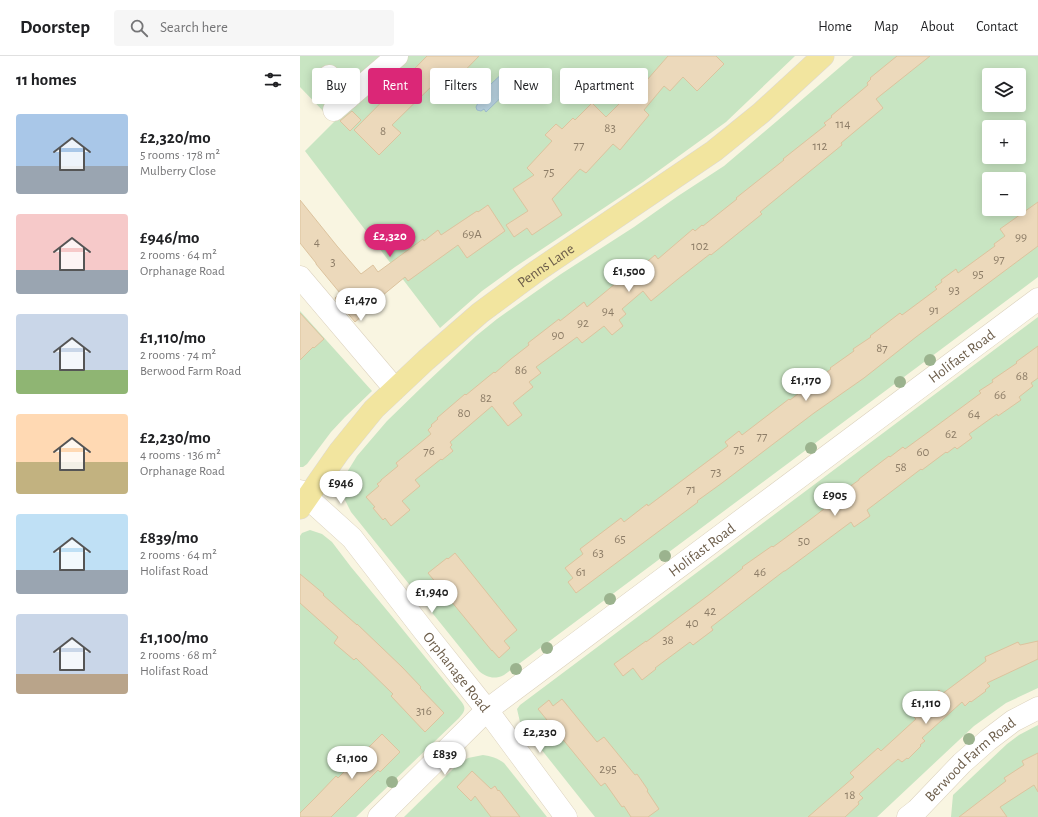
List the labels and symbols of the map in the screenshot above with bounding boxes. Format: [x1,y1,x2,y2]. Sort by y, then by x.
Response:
house number: 114 [835,118,851,131]
house number: 83 [604,122,616,135]
house number: 8 [380,125,386,138]
house number: 77 [574,139,585,152]
house number: 112 [813,140,828,153]
house number: 75 [544,166,554,179]
pin: £2,320 [357,224,423,258]
house number: 69A [462,228,482,241]
house number: 99 [1015,231,1027,244]
house number: 4 [314,236,320,249]
house number: 102 [691,240,709,253]
street label: Penns Lane [515,241,577,290]
house number: 97 [993,253,1005,266]
house number: 3 [330,256,336,269]
pin: £1,500 [596,259,662,293]
house number: 95 [972,268,984,281]
house number: 93 [948,284,960,297]
pin: £1,470 [328,288,394,322]
house number: 91 [929,304,939,317]
house number: 94 [602,305,614,318]
house number: 92 [577,317,589,330]
street label: Holifast Road [925,326,998,386]
house number: 90 [552,329,565,342]
house number: 87 [876,342,888,355]
house number: 86 [515,364,527,377]
pin: £1,170 [773,368,839,402]
house number: 68 [1016,370,1028,383]
house number: 66 [994,389,1006,402]
house number: 82 [480,392,492,405]
house number: 80 [457,407,471,420]
house number: 64 [968,408,980,421]
house number: 62 [945,428,957,441]
house number: 77 [757,430,768,443]
house number: 75 [734,443,744,456]
house number: 76 [423,445,435,458]
house number: 60 [917,446,930,459]
house number: 58 [895,461,907,474]
house number: 73 [711,466,721,479]
pin: £946 [317,471,365,505]
house number: 71 [686,483,696,496]
pin: £905 [811,483,859,517]
street label: Holifast Road [666,520,738,579]
house number: 65 [614,533,626,546]
house number: 50 [798,535,810,548]
house number: 63 [592,547,604,560]
house number: 61 [576,566,586,579]
house number: 46 [754,566,766,579]
pin: £1,940 [399,580,465,614]
house number: 42 [704,605,716,618]
house number: 40 [685,617,699,630]
street label: Orphanage Road [420,629,493,715]
house number: 38 [662,634,674,647]
pin: £1,110 [893,691,959,725]
house number: 316 [416,705,432,718]
street label: Berwood Farm Road [922,714,1018,804]
pin: £2,230 [507,720,573,754]
pin: £839 [421,742,469,776]
pin: £1,100 [319,746,385,780]
house number: 295 [599,763,617,776]
house number: 18 [845,789,855,802]

